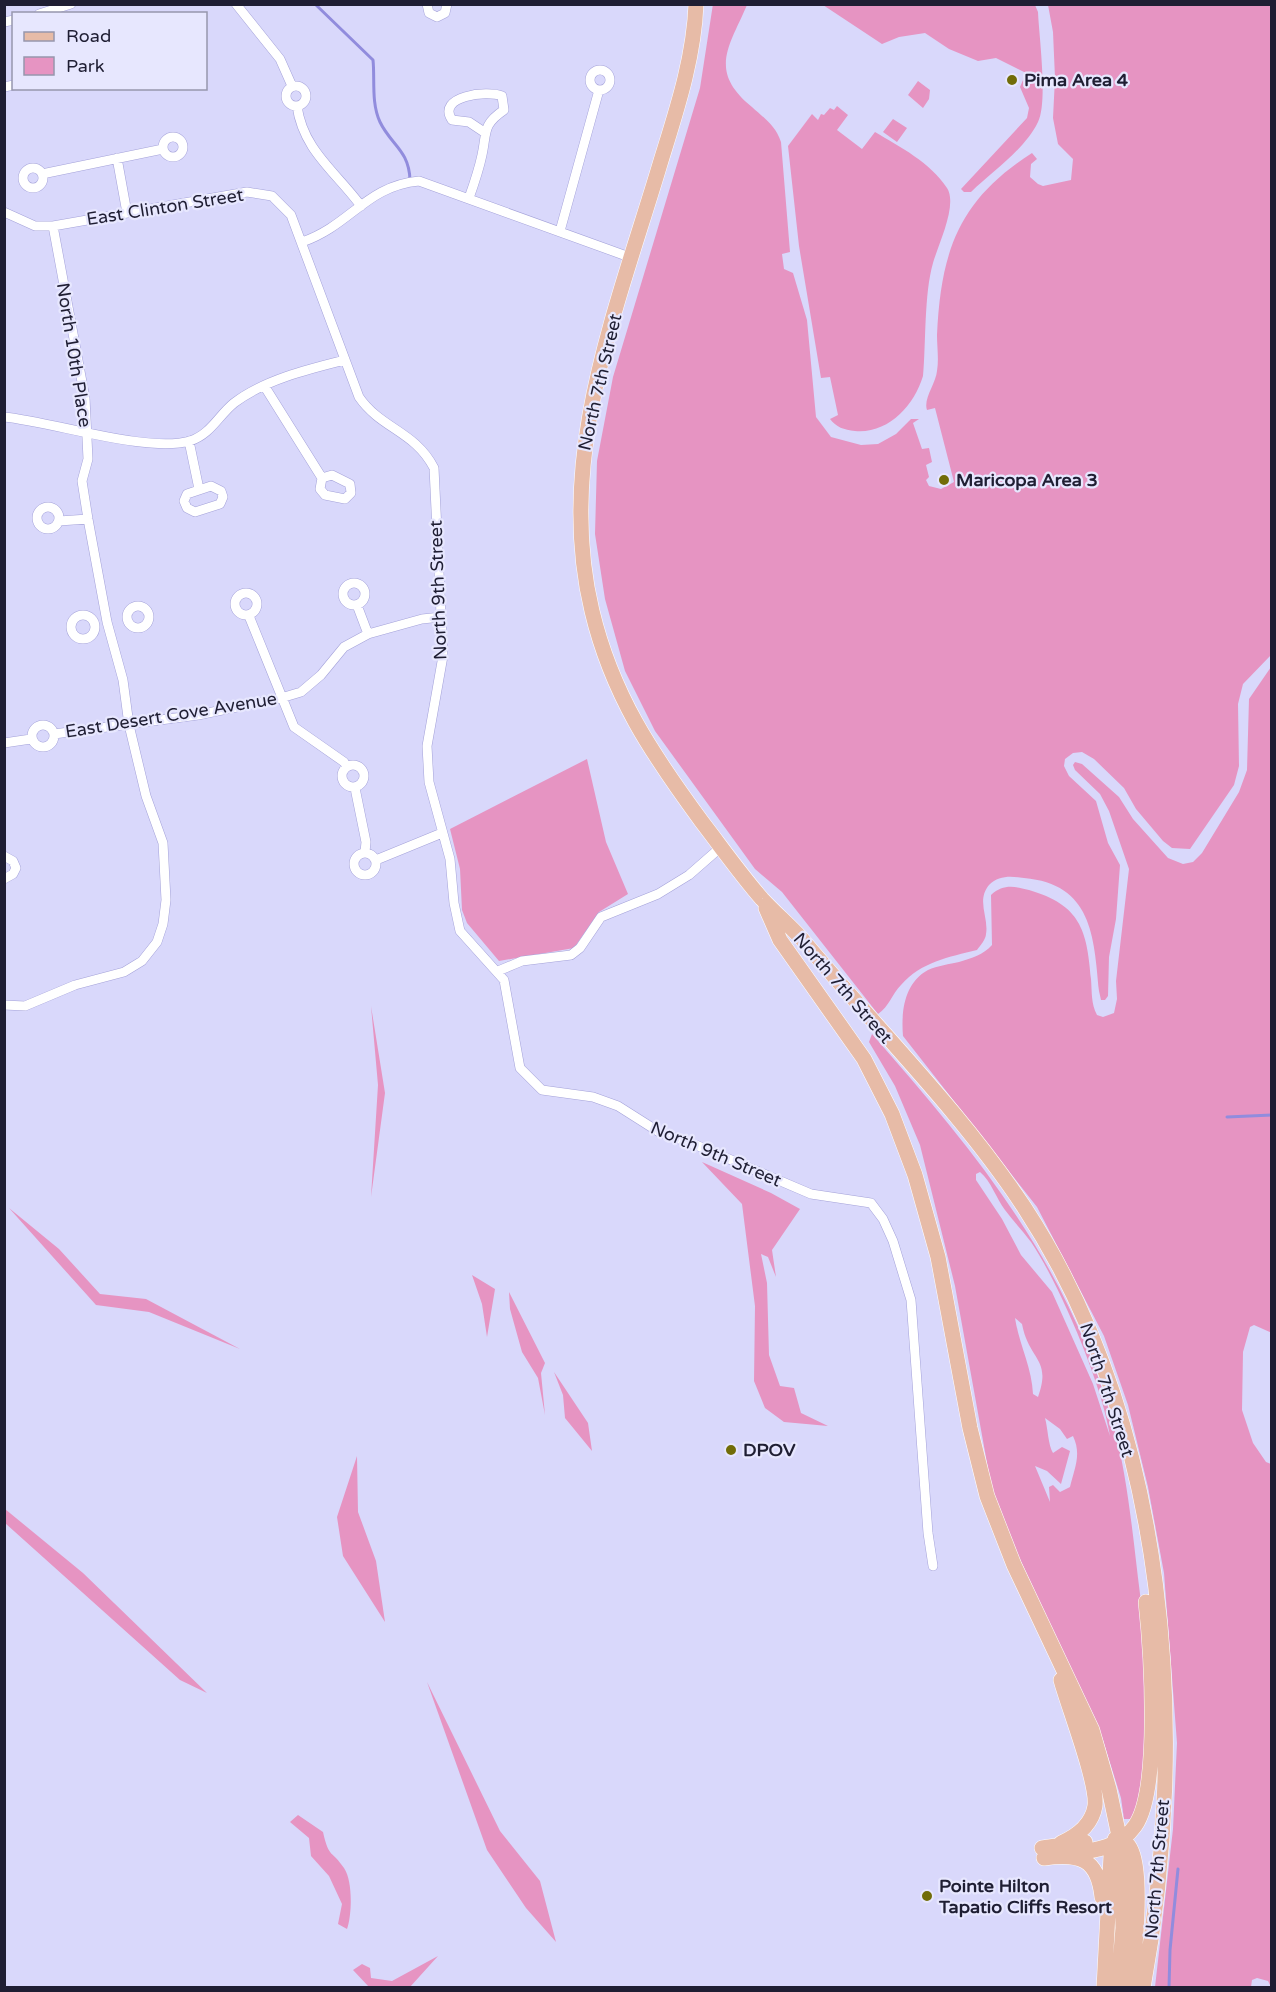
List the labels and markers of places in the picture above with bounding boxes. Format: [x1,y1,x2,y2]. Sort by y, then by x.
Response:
place label: Pima Area 4 [1024,69,1129,91]
marker: Pima Area 4 [1005,73,1019,87]
place label: Maricopa Area 3 [956,469,1098,491]
marker: Maricopa Area 3 [937,473,951,487]
place label: DPOV [743,1439,796,1461]
marker: DPOV [724,1443,738,1457]
place label: Pointe Hilton Tapatio Cliffs Resort [938,1875,1112,1918]
marker: Pointe Hilton Tapatio Cliffs Resort [920,1889,934,1903]

